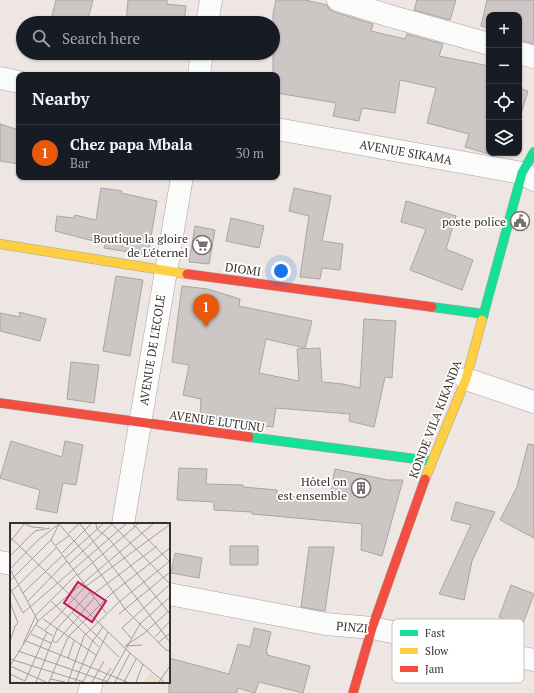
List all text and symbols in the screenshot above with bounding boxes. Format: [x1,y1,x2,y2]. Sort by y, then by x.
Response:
map controls [486,12,522,156]
button: + [486,12,522,48]
search box [16,16,280,60]
icon: search [30,27,52,49]
text: Search here [62,28,140,48]
button: − [486,48,522,84]
button: locate [486,84,522,120]
text: Nearby [32,87,90,110]
button: layers [486,120,522,156]
text: Chez papa Mbala [70,134,193,154]
street label: AVENUE SIKAMA [358,136,454,168]
text: 1 [41,144,49,162]
text: 30 m [236,144,264,162]
text: Bar [70,154,90,172]
public building icon: poste police [509,210,531,232]
place label: poste police [442,214,506,229]
place label: Boutique la gloire de L'éternel [93,231,188,260]
supermarket icon: Boutique la gloire de L'éternel [191,234,213,256]
street label: DIOMI [224,259,262,279]
your location [271,261,291,281]
street label: AVENUE DE L'ECOLE [136,294,168,406]
pin: 1 [193,294,219,327]
street label: KONDE VILA KIKANDA [406,357,465,480]
street label: AVENUE LUTUNU [168,407,266,435]
place label: Hôtel on est ensemble [277,474,347,503]
building icon: Hôtel on est ensemble [350,477,372,499]
inset map [10,523,170,683]
street label: PINZI [336,618,368,636]
legend [392,619,524,683]
text: Fast [425,626,445,640]
text: Slow [425,644,449,658]
text: Jam [425,662,444,676]

